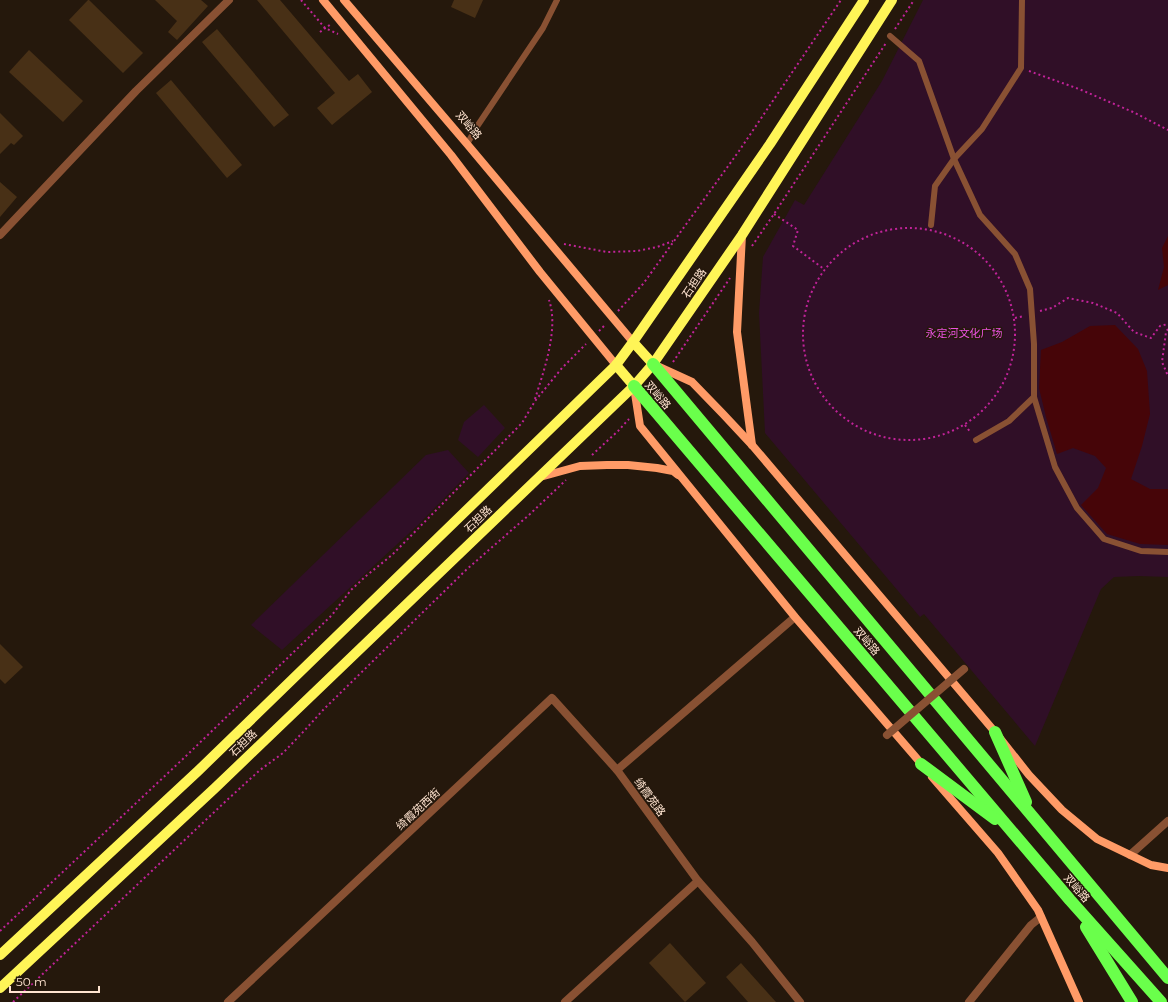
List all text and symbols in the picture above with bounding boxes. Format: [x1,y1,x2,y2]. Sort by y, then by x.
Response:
street label: 双峪路 [453,108,485,142]
street label: 石担路 [679,265,709,301]
park label: 永定河文化广场 [926,326,1003,340]
street label: 双峪路 [642,378,674,412]
street label: 石担路 [461,503,495,535]
street label: 双峪路 [851,624,883,658]
street label: 石担路 [226,727,260,759]
street label: 绮霞苑路 [631,775,669,819]
street label: 绮霞苑西街 [393,785,443,833]
street label: 双峪路 [1061,871,1093,905]
scale bar [10,968,99,994]
text: 50 m [16,974,47,989]

